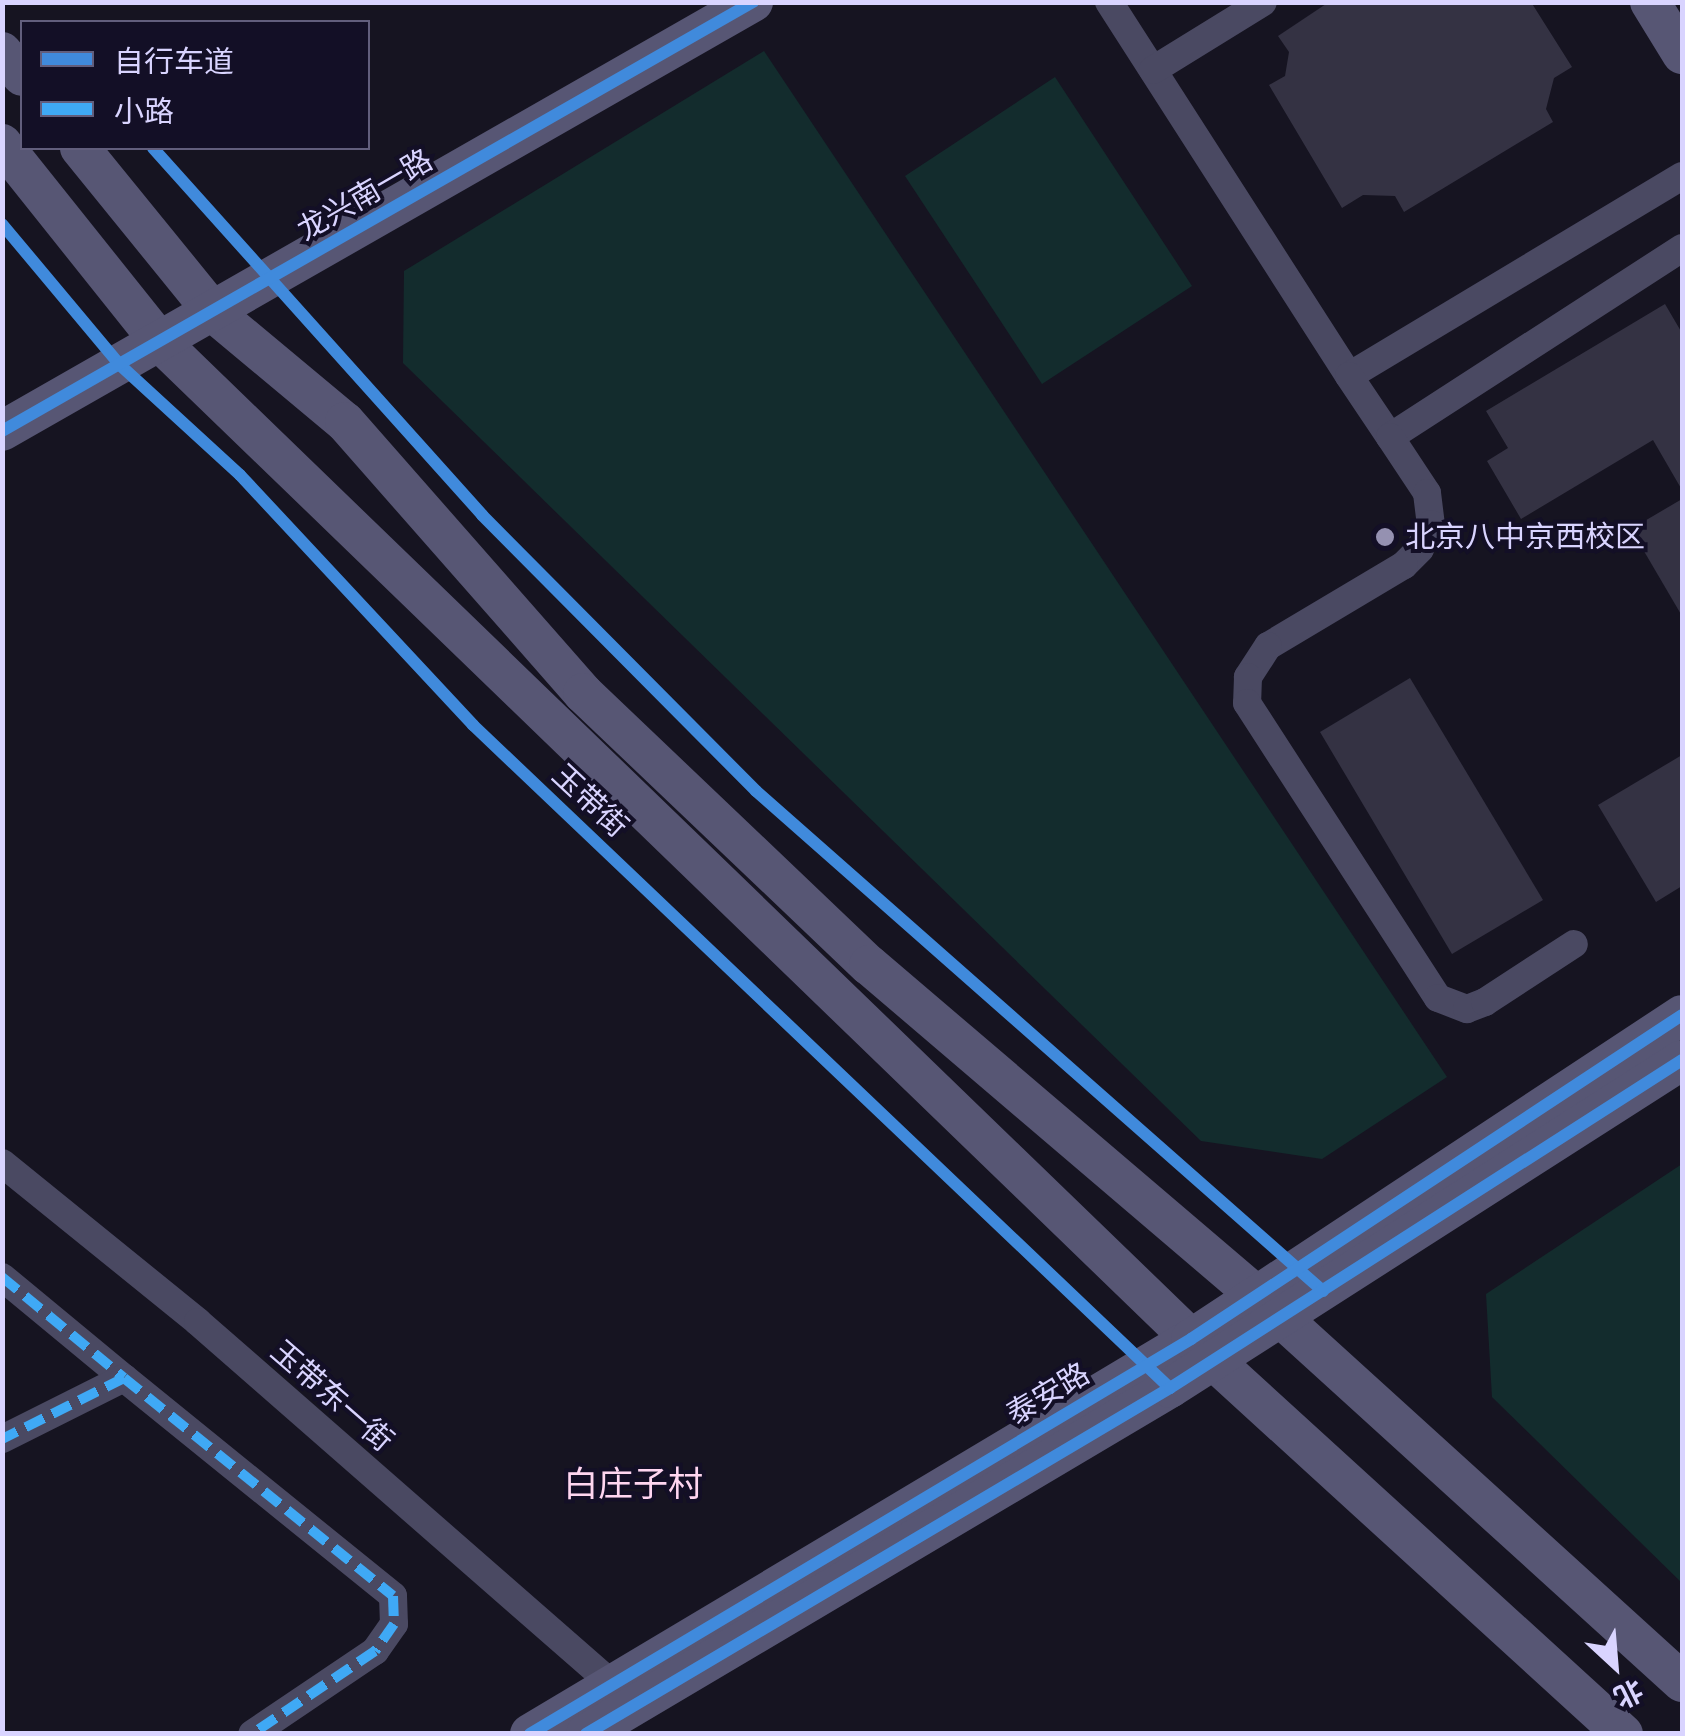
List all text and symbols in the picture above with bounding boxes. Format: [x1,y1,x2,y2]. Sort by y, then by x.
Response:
legend [20,20,370,150]
text: 自行车道 [114,44,234,79]
text: 小路 [114,94,174,129]
street label: 龙兴南一路 [291,142,439,248]
place label: 北京八中京西校区 [1405,519,1645,555]
marker: 北京八中京西校区 [1374,526,1396,548]
street label: 玉带街 [545,757,635,845]
street label: 玉带东一街 [264,1333,400,1459]
street label: 泰安路 [1000,1355,1096,1433]
district label: 白庄子村 [563,1464,703,1506]
north arrow [1565,1616,1665,1716]
text: 北 [1609,1672,1648,1714]

